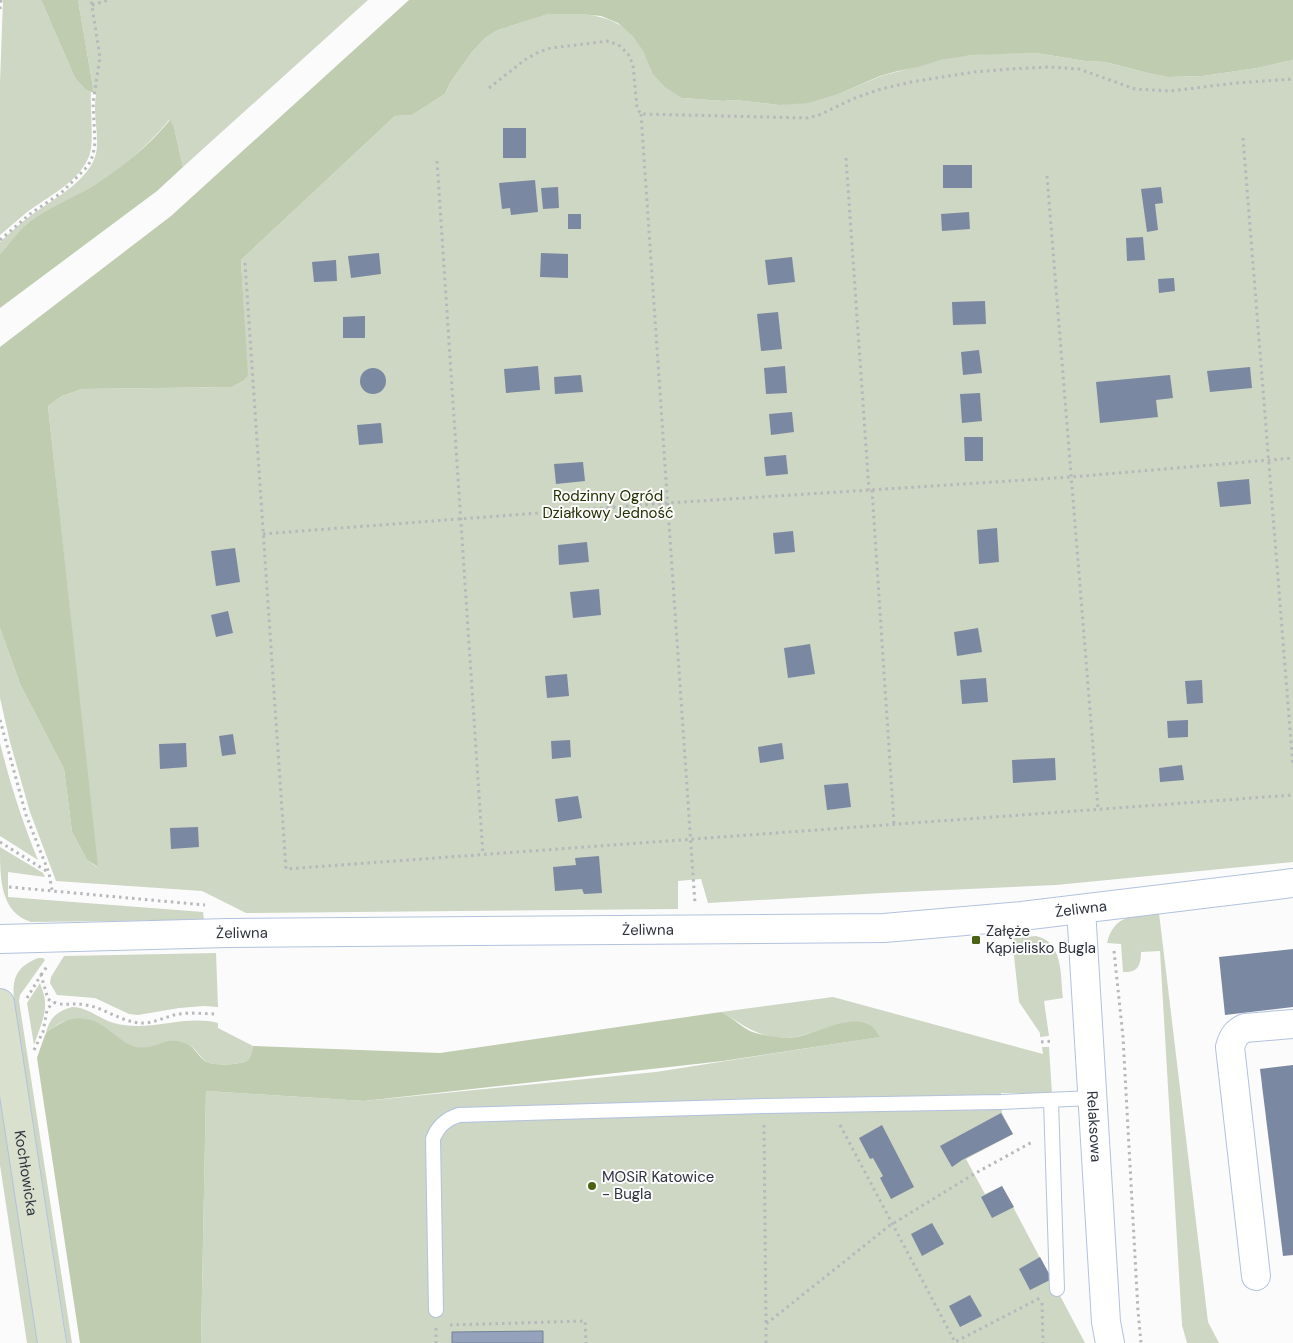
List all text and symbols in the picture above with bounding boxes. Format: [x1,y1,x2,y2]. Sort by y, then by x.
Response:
park label: Rodzinny Ogród Działkowy Jedność [542,486,674,523]
street label: Żeliwna [1054,896,1108,922]
street label: Żeliwna [622,920,674,940]
place label: Załęże Kąpielisko Bugla [986,921,1096,958]
street label: Żeliwna [216,923,268,943]
marker: Załęże Kąpielisko Bugla [970,934,982,946]
street label: Relaksowa [1082,1090,1106,1163]
street label: Kochłowicka [10,1129,42,1217]
place label: MOSiR Katowice - Bugla [602,1167,714,1204]
marker: MOSiR Katowice - Bugla [586,1180,598,1192]

